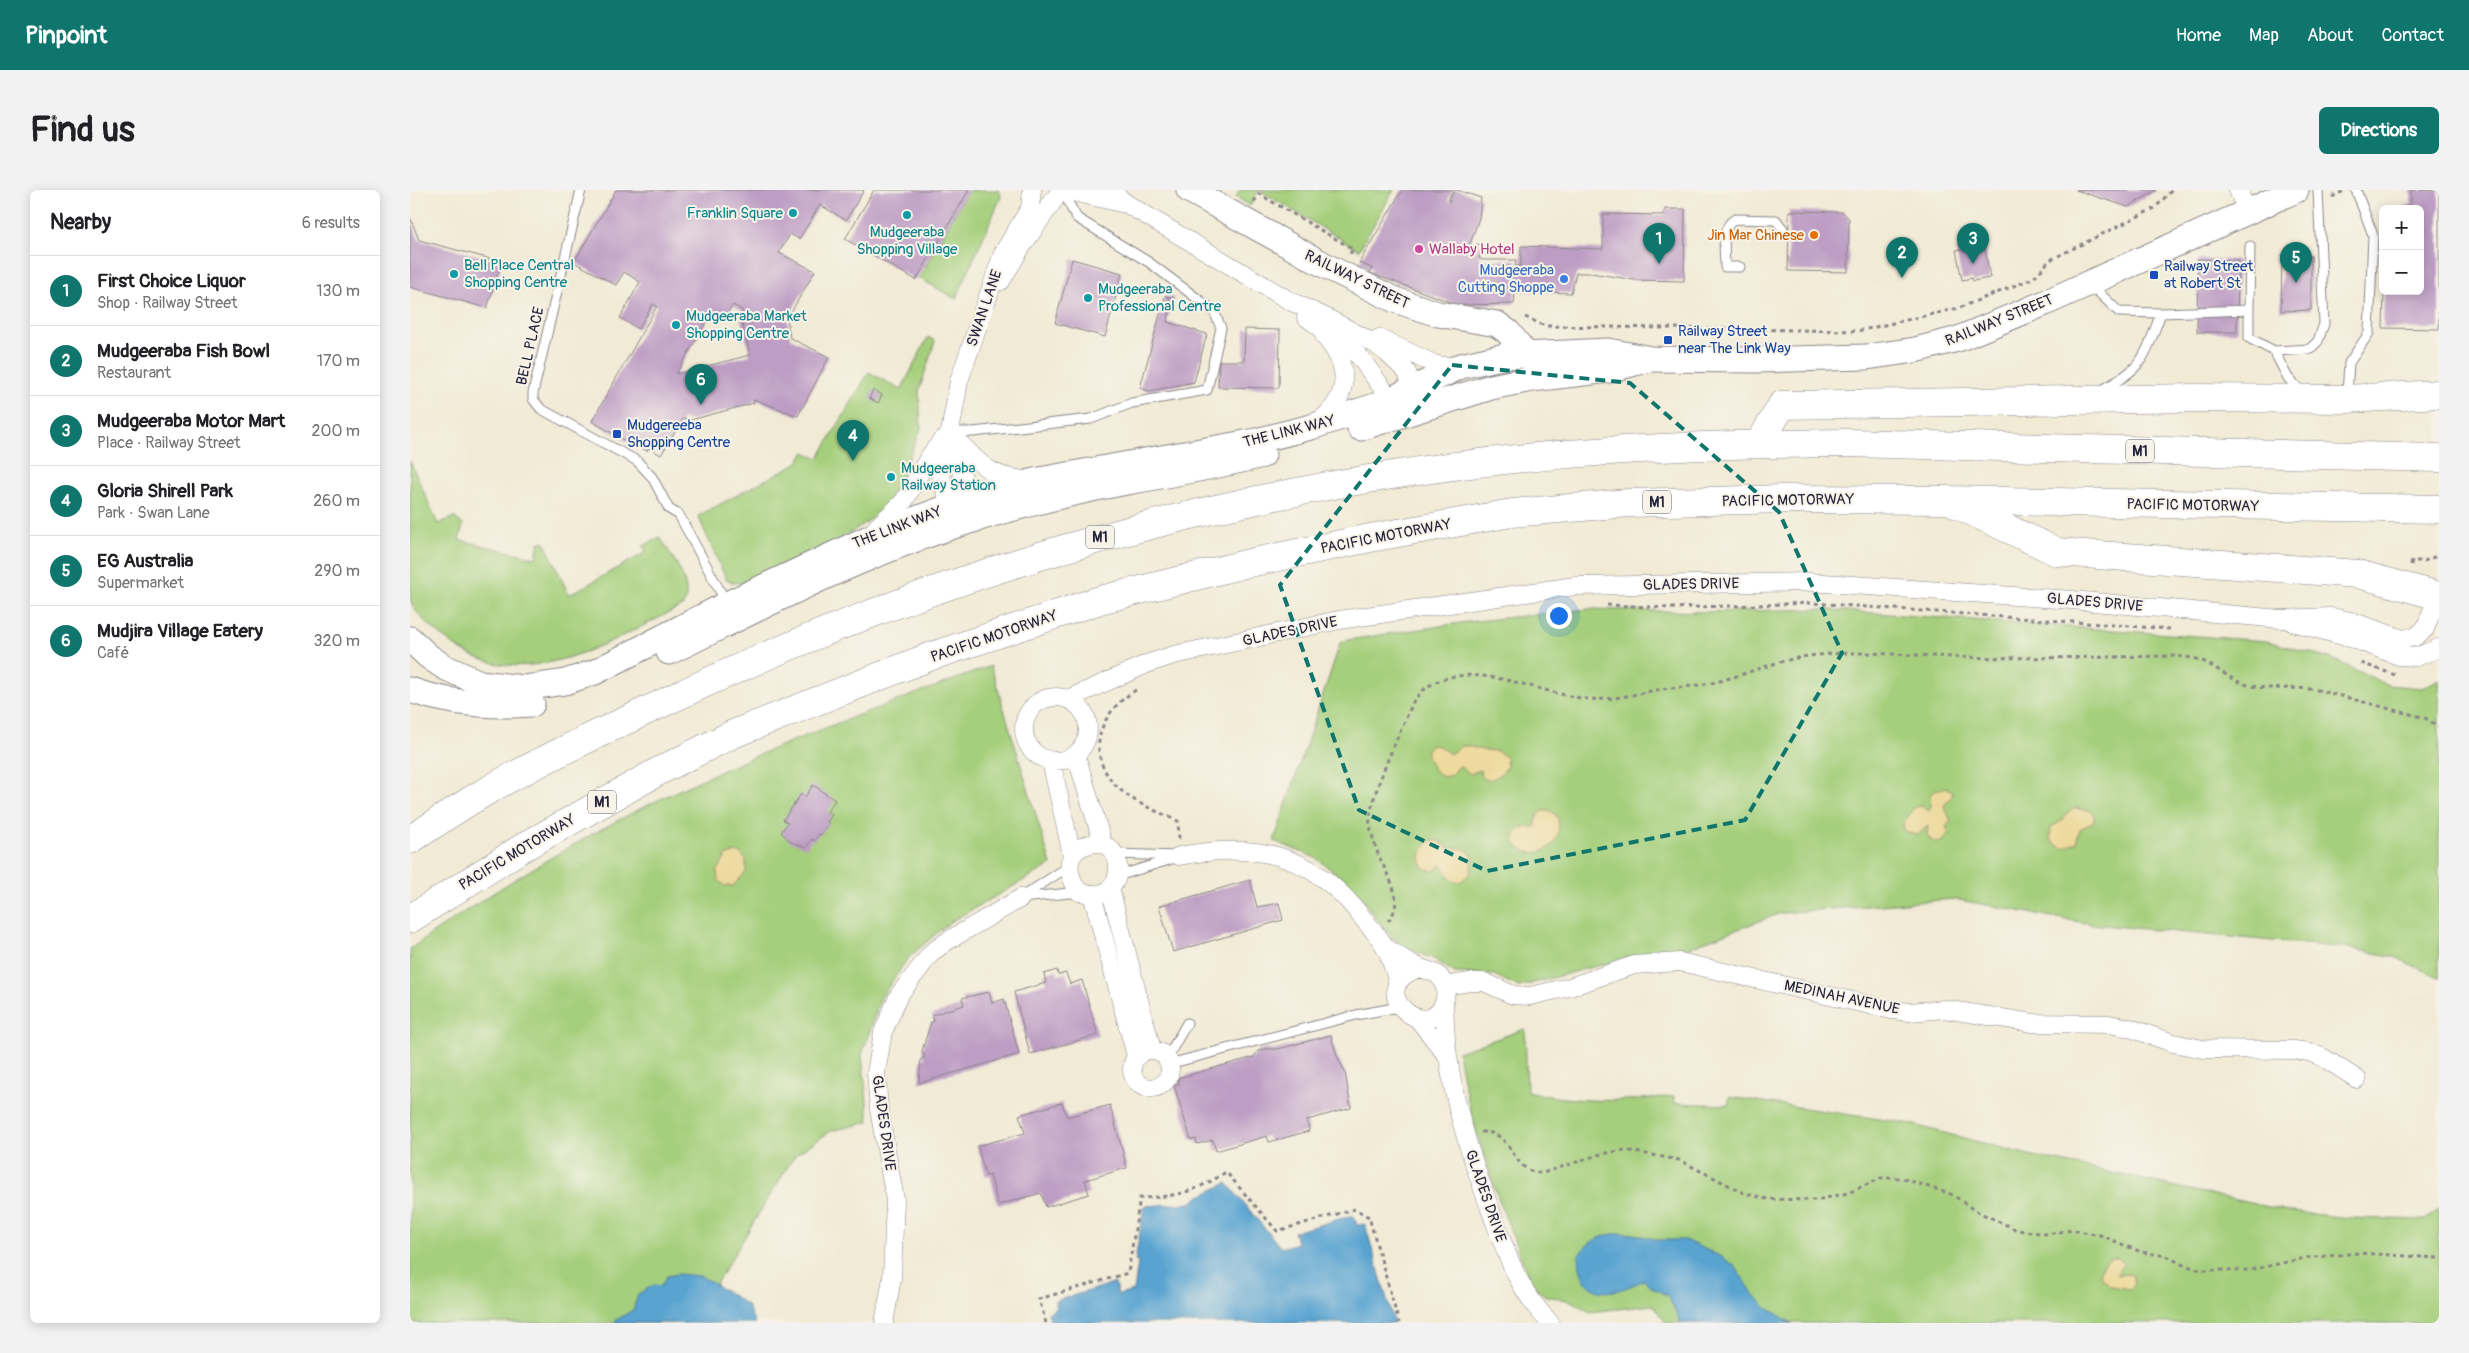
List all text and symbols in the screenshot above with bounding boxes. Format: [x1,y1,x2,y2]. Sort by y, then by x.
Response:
text: Pinpoint [25,21,107,50]
text: Home [2176,24,2221,47]
text: Map [2249,24,2279,47]
text: About [2307,24,2353,47]
text: Contact [2381,24,2444,47]
button: Directions [2319,107,2439,154]
text: Find us [30,108,135,152]
place label: Franklin Square [687,204,784,223]
map controls [2379,205,2424,295]
button: + [2379,205,2424,250]
marker: Franklin Square [787,207,799,219]
text: Nearby [50,209,111,236]
marker: Mudgeeraba Shopping Village [901,209,913,221]
text: 6 results [302,213,360,233]
place label: Mudgeeraba Shopping Village [857,223,958,259]
pin: 1 [1643,223,1675,264]
pin: 3 [1957,223,1989,264]
place label: Jin Mar Chinese [1707,226,1805,245]
marker: Jin Mar Chinese [1808,229,1820,241]
pin: 2 [1886,237,1918,278]
place label: Wallaby Hotel [1429,240,1515,259]
pin: 5 [2280,242,2312,283]
marker: Wallaby Hotel [1413,243,1425,255]
street label: RAILWAY STREET [1301,246,1412,313]
button: − [2379,250,2424,295]
place label: Bell Place Central Shopping Centre [464,256,574,292]
place label: Railway Street at Robert St [2164,257,2254,293]
place label: Mudgeeraba Cutting Shoppe [1458,261,1555,297]
street label: SWAN LANE [962,267,1007,349]
marker: Bell Place Central Shopping Centre [448,268,460,280]
text: First Choice Liquor [97,269,246,293]
marker: Railway Street at Robert St [2148,269,2160,281]
marker: Mudgeeraba Cutting Shoppe [1558,273,1570,285]
place label: Mudgeeraba Professional Centre [1098,280,1222,316]
text: 1 [63,281,69,301]
text: 130 m [316,281,360,301]
street label: RAILWAY STREET [1943,290,2056,351]
marker: Mudgeeraba Professional Centre [1082,292,1094,304]
text: Shop · Railway Street [97,293,238,313]
street label: BELL PLACE [512,305,549,387]
place label: Mudgeeraba Market Shopping Centre [686,307,808,343]
marker: Mudgeeraba Market Shopping Centre [670,319,682,331]
place label: Railway Street near The Link Way [1678,322,1791,358]
marker: Railway Street near The Link Way [1662,334,1674,346]
text: Mudgeeraba Fish Bowl [97,339,270,363]
text: 2 [62,351,70,371]
text: 170 m [317,351,360,371]
text: Restaurant [97,363,171,383]
pin: 6 [685,364,717,405]
text: Mudgeeraba Motor Mart [97,409,285,433]
street label: THE LINK WAY [1241,411,1337,452]
place label: Mudgereeba Shopping Centre [627,416,731,452]
pin: 4 [837,420,869,461]
text: 3 [62,421,70,441]
text: 200 m [312,421,360,441]
marker: Mudgereeba Shopping Centre [611,428,623,440]
text: Place · Railway Street [97,433,241,453]
road number: M1 [2126,440,2154,462]
place label: Mudgeeraba Railway Station [901,459,996,495]
marker: Mudgeeraba Railway Station [885,471,897,483]
text: Gloria Shirell Park [97,479,233,503]
road number: M1 [1643,490,1671,514]
street label: PACIFIC MOTORWAY [1721,490,1855,511]
text: 4 [61,491,71,511]
text: 260 m [313,491,360,511]
street label: PACIFIC MOTORWAY [2126,495,2260,516]
street label: THE LINK WAY [850,502,945,553]
text: Park · Swan Lane [97,503,210,523]
street label: PACIFIC MOTORWAY [1319,514,1453,558]
road number: M1 [1086,526,1114,548]
text: EG Australia [97,549,193,573]
text: 5 [62,561,70,581]
text: 290 m [314,561,360,581]
text: Supermarket [97,573,184,593]
street label: GLADES DRIVE [1643,574,1740,595]
street label: GLADES DRIVE [2046,589,2144,616]
your location [1546,603,1572,629]
street label: PACIFIC MOTORWAY [928,606,1060,667]
street label: GLADES DRIVE [1241,612,1339,651]
text: Mudjira Village Eatery [97,619,263,643]
text: 6 [61,631,71,651]
text: 320 m [314,631,360,651]
text: Café [97,643,129,663]
road number: M1 [588,790,616,814]
street label: PACIFIC MOTORWAY [455,810,579,895]
street label: MEDINAH AVENUE [1782,976,1902,1019]
street label: GLADES DRIVE [867,1074,900,1172]
street label: GLADES DRIVE [1461,1147,1510,1245]

